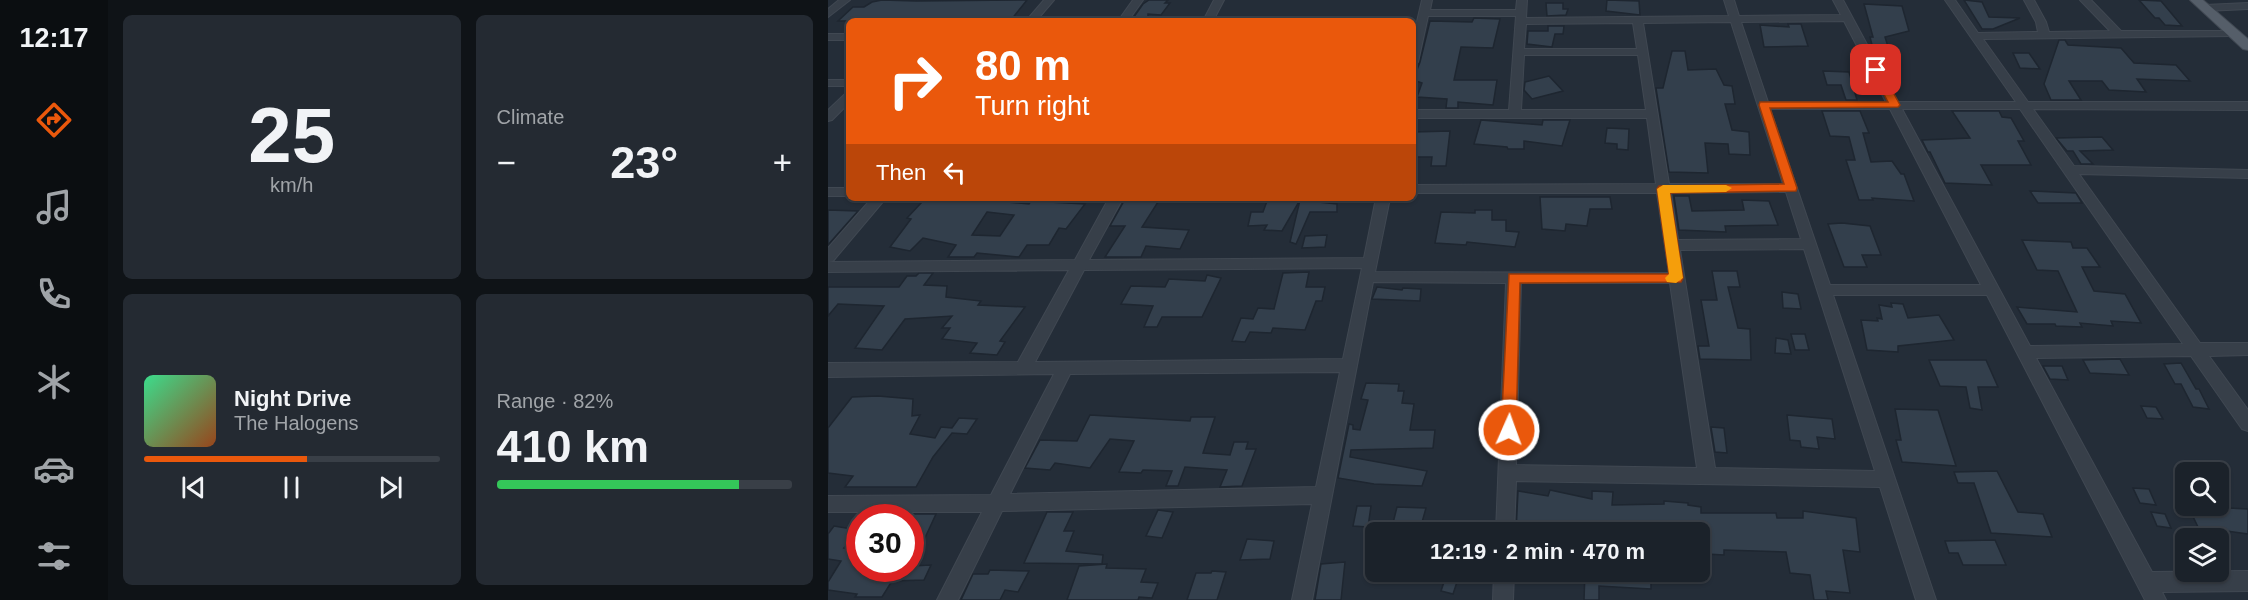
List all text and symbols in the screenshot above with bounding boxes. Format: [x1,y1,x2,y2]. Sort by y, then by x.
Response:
text: 12:17 [19,23,89,53]
icon: right [876,42,954,120]
text: 80 m [975,42,1071,89]
pin [1850,44,1901,95]
icon: arrive [1859,53,1892,86]
text: 25 [248,91,335,179]
text: Turn right [975,91,1090,121]
icon: directions [33,99,75,141]
text: Climate [497,106,564,128]
text: 23° [610,137,678,188]
text: − [497,144,516,181]
text: + [773,144,792,181]
icon: left [938,156,971,189]
text: Then [876,160,926,185]
text: km/h [270,174,313,196]
icon: music [33,186,75,228]
icon: phone [33,273,75,315]
icon: climate [33,361,75,403]
text: Night Drive [234,386,351,411]
text: Range · 82% [497,390,613,412]
position arrow [1477,398,1541,462]
text: The Halogens [234,412,359,434]
text: 410 km [497,421,649,472]
icon: car [33,448,75,490]
map controls [2175,462,2229,582]
button: search [2175,462,2229,516]
icon: previous [177,471,210,504]
icon: pause [275,471,308,504]
icon: next [374,471,407,504]
speed limit sign: 30 [846,504,924,582]
button: layers [2175,528,2229,582]
icon: filters [33,535,75,577]
text: 12:19 · 2 min · 470 m [1430,539,1645,564]

